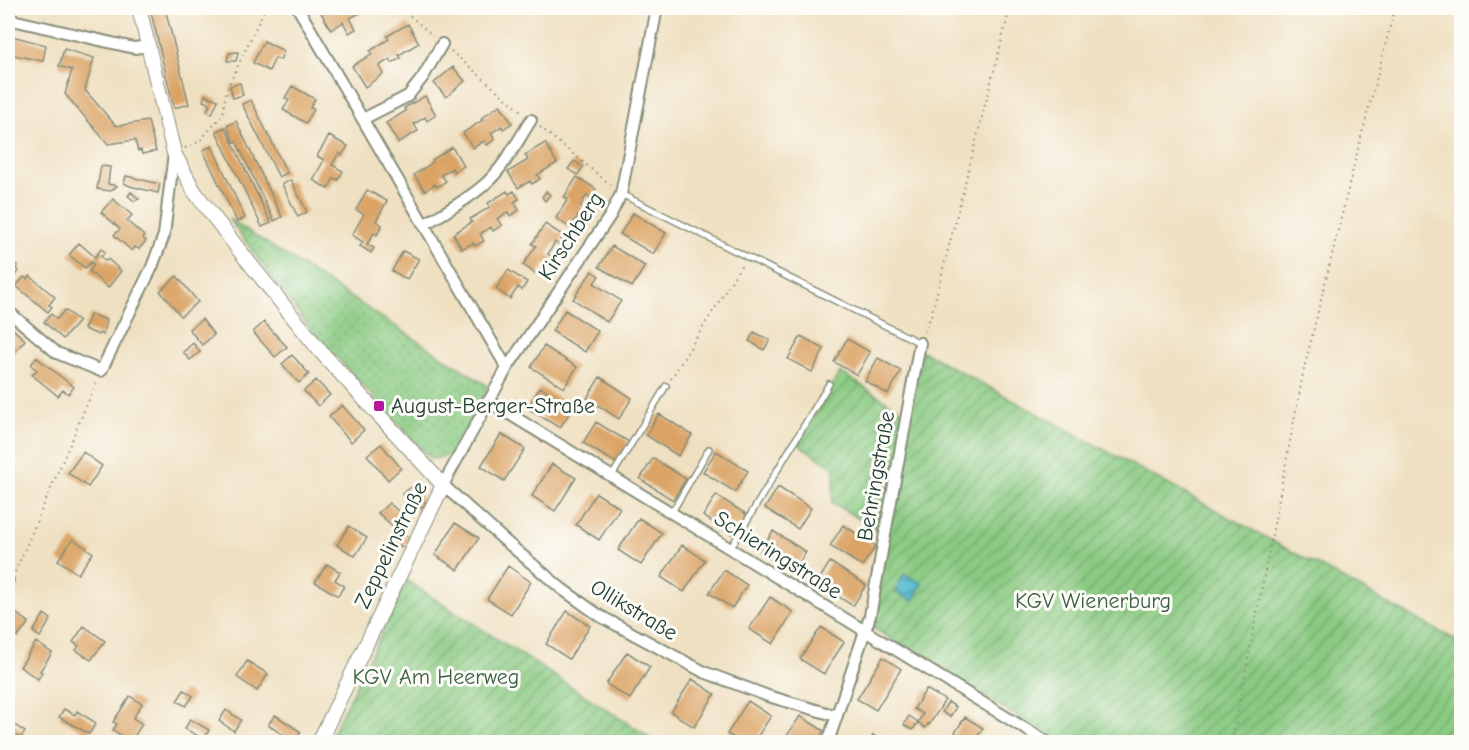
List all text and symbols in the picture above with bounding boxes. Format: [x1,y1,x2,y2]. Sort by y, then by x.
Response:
street label: Kirschberg [533,187,609,285]
place label: August-Berger-Straße [391,393,595,419]
marker: August-Berger-Straße [372,399,386,413]
street label: Behringstraße [852,409,900,543]
street label: Zeppelinstraße [349,477,433,613]
street label: Schieringstraße [709,505,847,605]
street label: Ollikstraße [586,574,682,646]
park label: KGV Wienerburg [1015,588,1171,614]
park label: KGV Am Heerweg [353,664,519,690]

